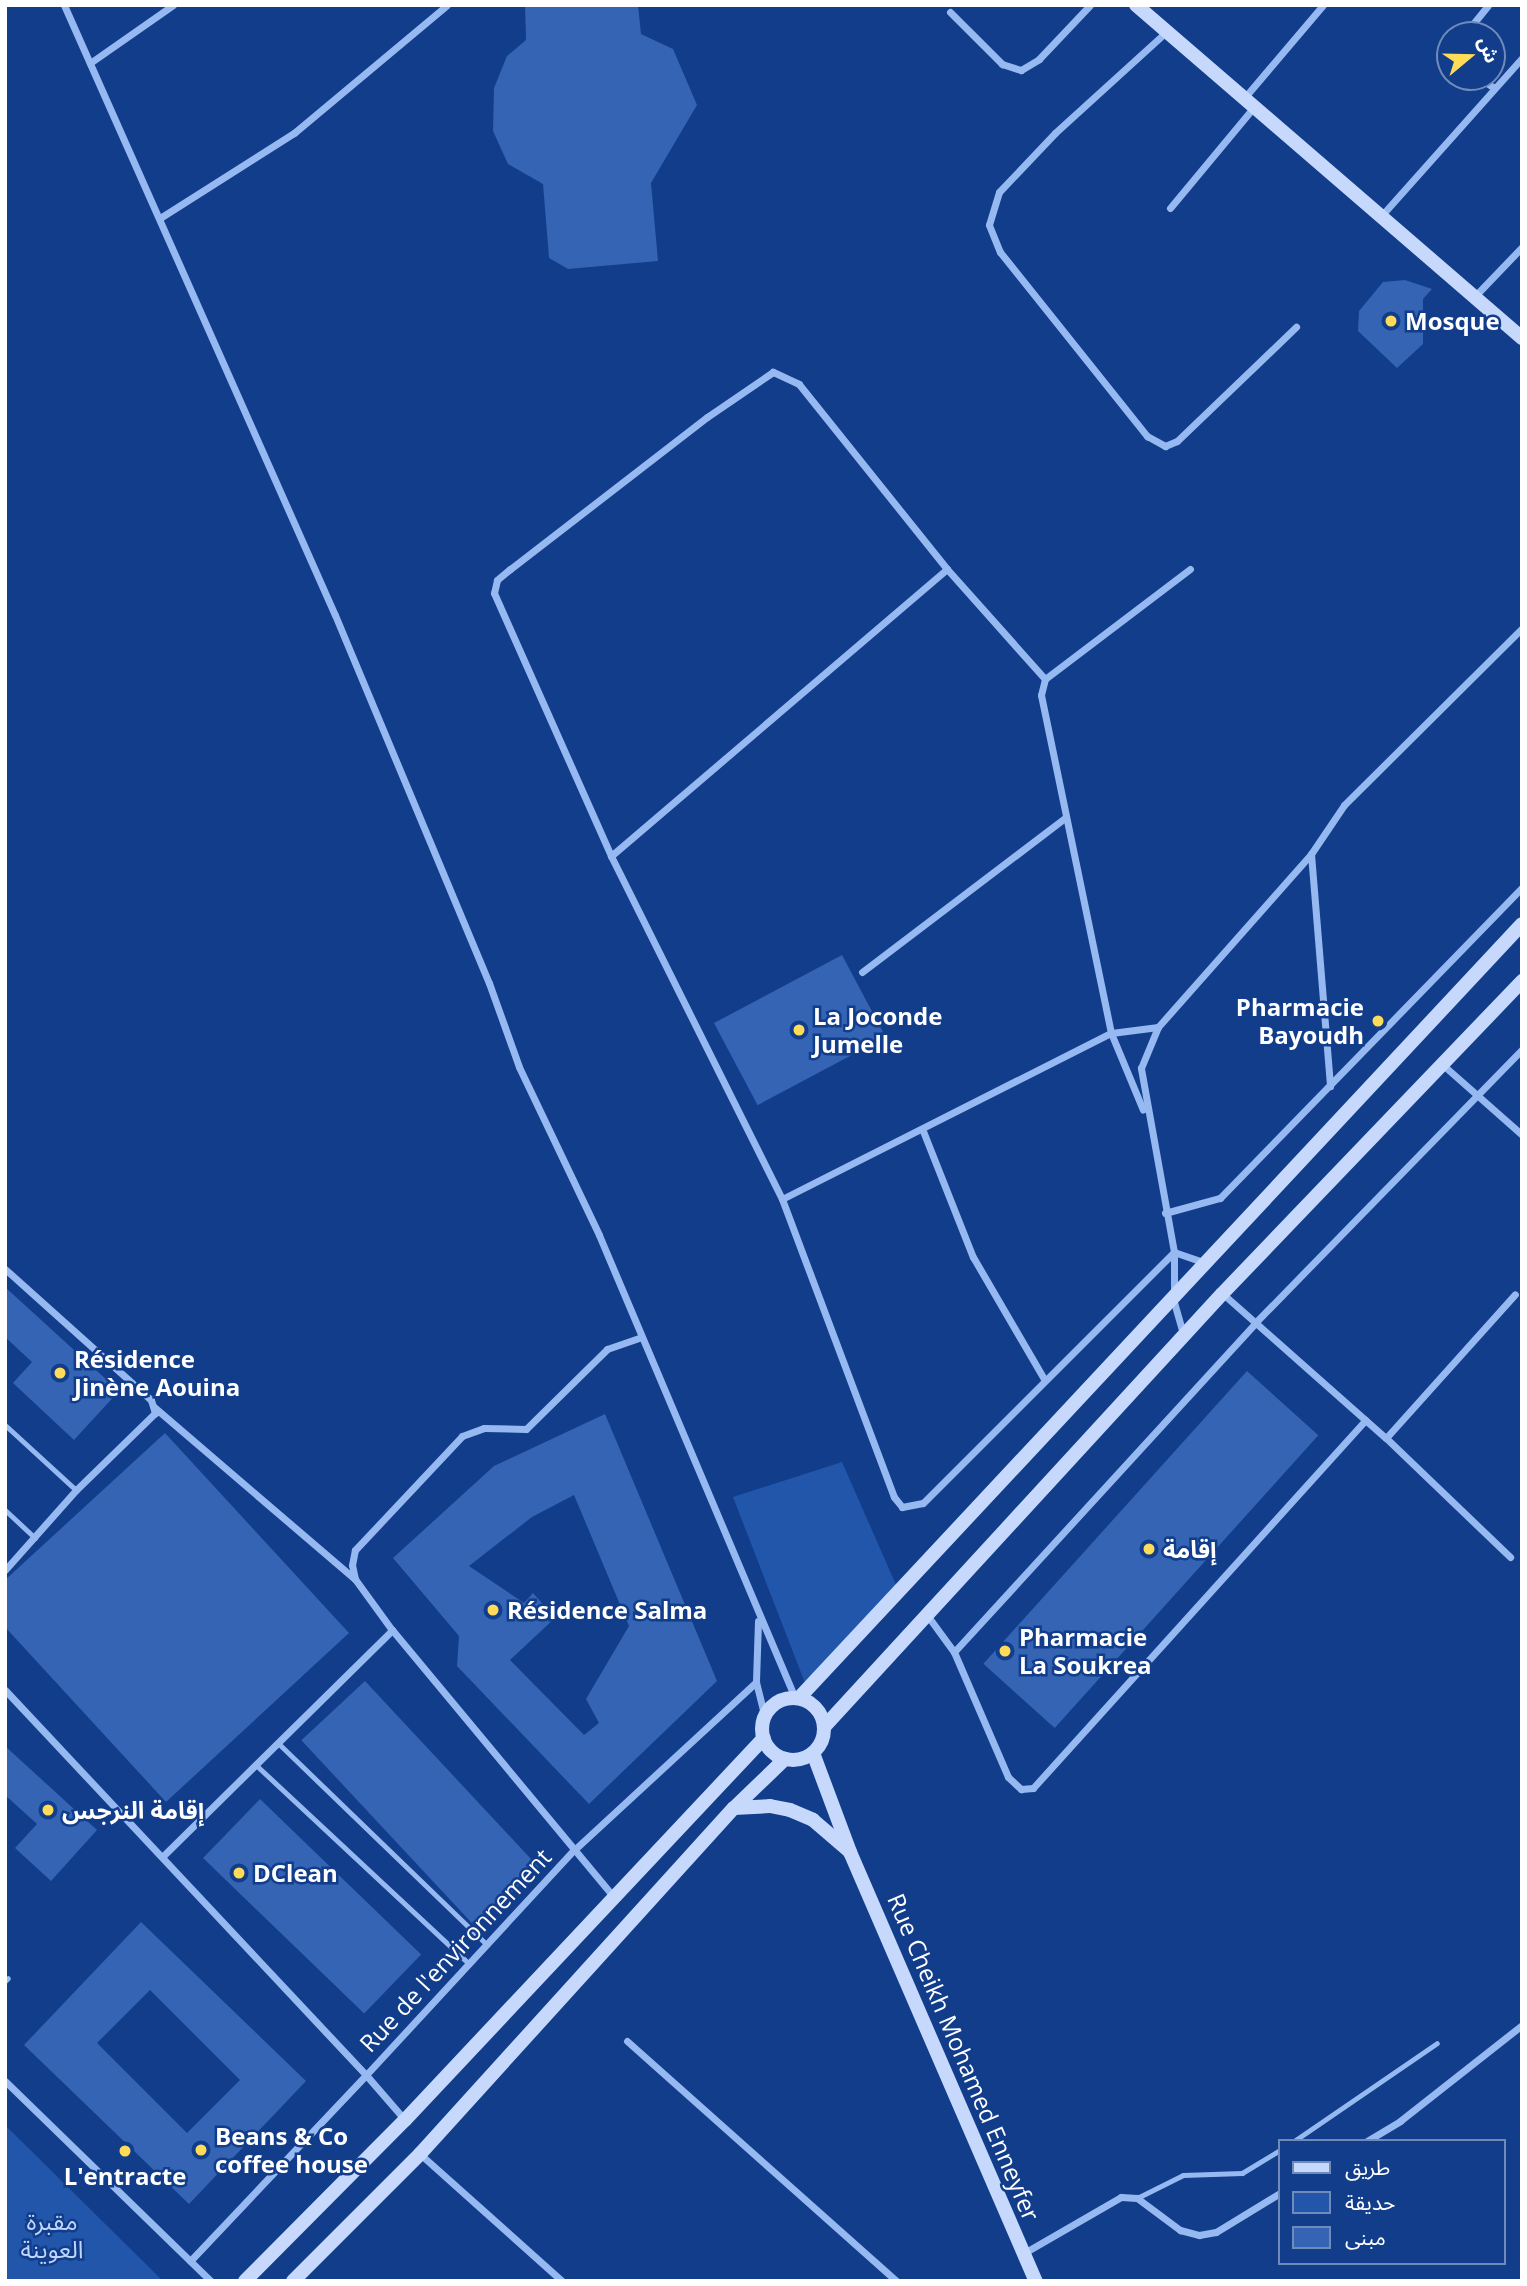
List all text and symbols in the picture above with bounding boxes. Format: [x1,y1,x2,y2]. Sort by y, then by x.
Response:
north arrow [1436,21,1506,91]
text: ش [1472,33,1505,66]
place label: Mosque [1405,307,1500,335]
marker: Mosque [1383,313,1399,329]
place label: Pharmacie Bayoudh [1236,993,1364,1049]
place label: La Joconde Jumelle [813,1002,942,1058]
marker: Pharmacie Bayoudh [1370,1013,1386,1029]
marker: La Joconde Jumelle [791,1022,807,1038]
place label: Résidence Jinène Aouina [74,1345,240,1401]
marker: Résidence Jinène Aouina [52,1365,68,1381]
place label: إقامة [1163,1535,1217,1563]
marker: إقامة [1141,1541,1157,1557]
place label: Résidence Salma [507,1596,707,1624]
marker: Résidence Salma [485,1602,501,1618]
place label: Pharmacie La Soukrea [1019,1623,1152,1679]
marker: Pharmacie La Soukrea [997,1643,1013,1659]
place label: إقامة النرجس [62,1796,204,1824]
marker: إقامة النرجس [40,1802,56,1818]
street label: Rue de l'environnement [353,1842,557,2058]
place label: DClean [253,1859,338,1887]
marker: DClean [231,1865,247,1881]
street label: Rue Cheikh Mohamed Enneyfer [882,1889,1046,2225]
place label: Beans & Co coffee house [215,2122,368,2178]
legend [1278,2139,1506,2265]
marker: Beans & Co coffee house [193,2142,209,2158]
marker: L'entracte [117,2143,133,2159]
text: طريق [1345,2153,1390,2181]
place label: L'entracte [64,2162,186,2190]
text: حديقة [1345,2188,1395,2216]
park label: مقبرة العوينة [21,2207,83,2263]
text: مبنى [1345,2223,1386,2251]

